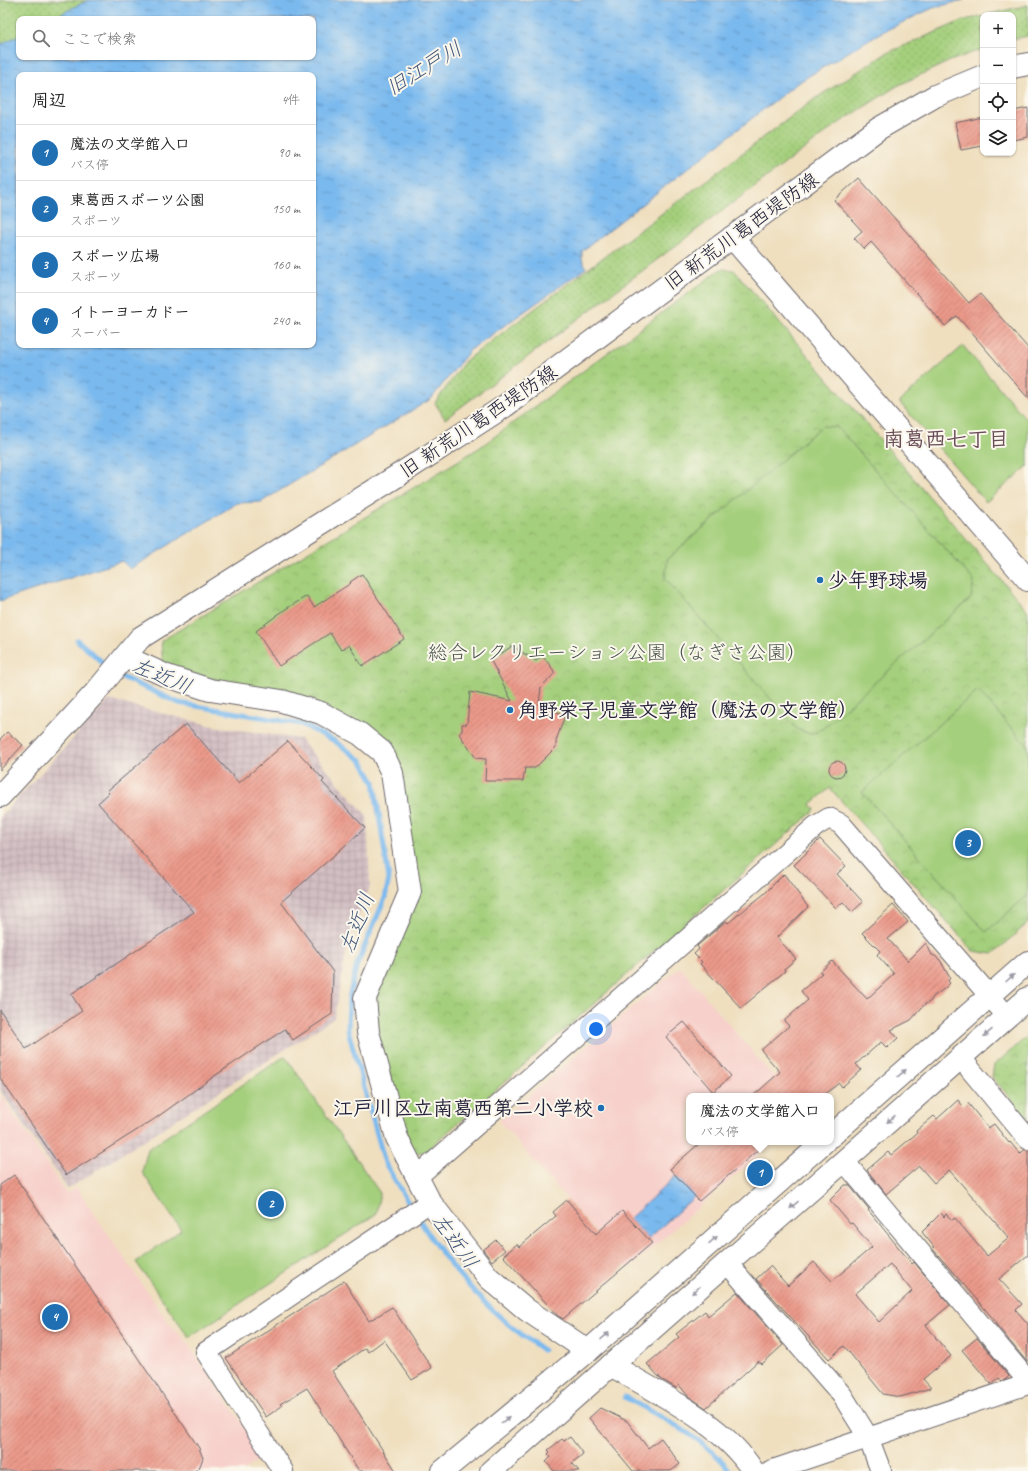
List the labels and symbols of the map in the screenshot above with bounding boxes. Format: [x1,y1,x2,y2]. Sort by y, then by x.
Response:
water label: 旧江戸川 [381,35,467,101]
street label: 旧 新荒川葛西堤防線 [659,167,823,296]
street label: 旧 新荒川葛西堤防線 [395,359,562,483]
district label: 南葛西七丁目 [883,426,1009,452]
place label: 少年野球場 [828,568,928,593]
marker: 少年野球場 [815,575,825,585]
park label: 総合レクリエーション公園（なぎさ公園） [428,640,806,665]
water label: 左近川 [128,652,196,700]
place label: 角野栄子児童文学館（魔法の文学館） [518,698,858,723]
marker: 角野栄子児童文学館（魔法の文学館） [505,705,515,715]
pin: 3 [955,828,981,858]
water label: 左近川 [334,889,380,957]
one-way arrow [1005,973,1015,982]
your location [586,1019,606,1039]
one-way arrow [983,1028,993,1037]
one-way arrow [897,1068,907,1078]
place label: 江戸川区立南葛西第二小学校 [333,1096,593,1121]
marker: 江戸川区立南葛西第二小学校 [596,1103,606,1113]
one-way arrow [886,1114,896,1124]
pin: 1 [747,1158,773,1188]
pin: 2 [258,1189,284,1219]
one-way arrow [788,1200,799,1209]
water label: 左近川 [426,1208,484,1274]
one-way arrow [707,1236,718,1245]
one-way arrow [690,1286,701,1295]
pin: 4 [42,1302,68,1332]
one-way arrow [600,1331,610,1340]
one-way arrow [500,1415,511,1424]

